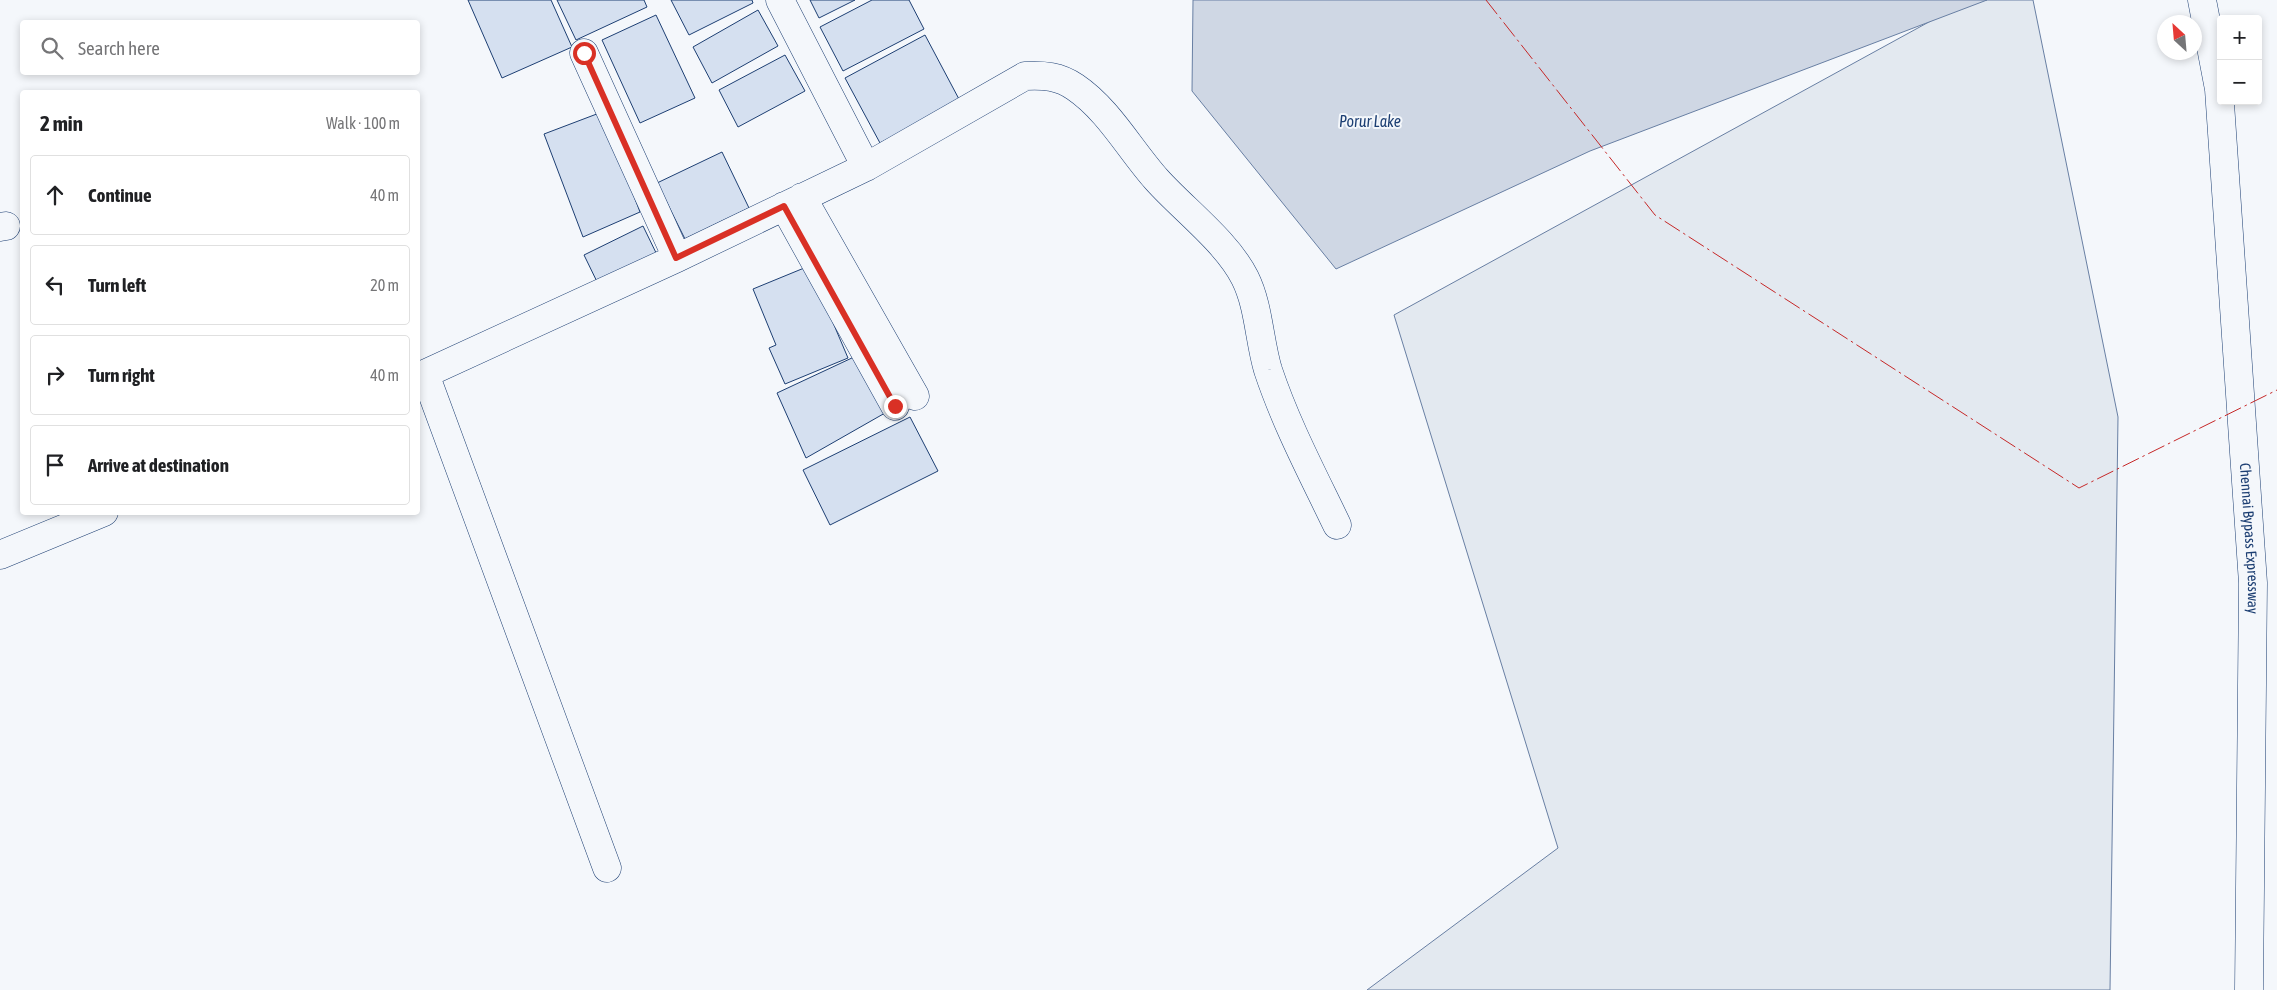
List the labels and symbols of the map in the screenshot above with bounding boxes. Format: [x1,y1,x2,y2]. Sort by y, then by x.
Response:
north arrow [2157,15,2202,60]
route start [573,42,596,65]
water label: Porur Lake [1339,112,1401,130]
route end [884,395,907,418]
street label: Chennai Bypass Expressway [2237,462,2262,614]

